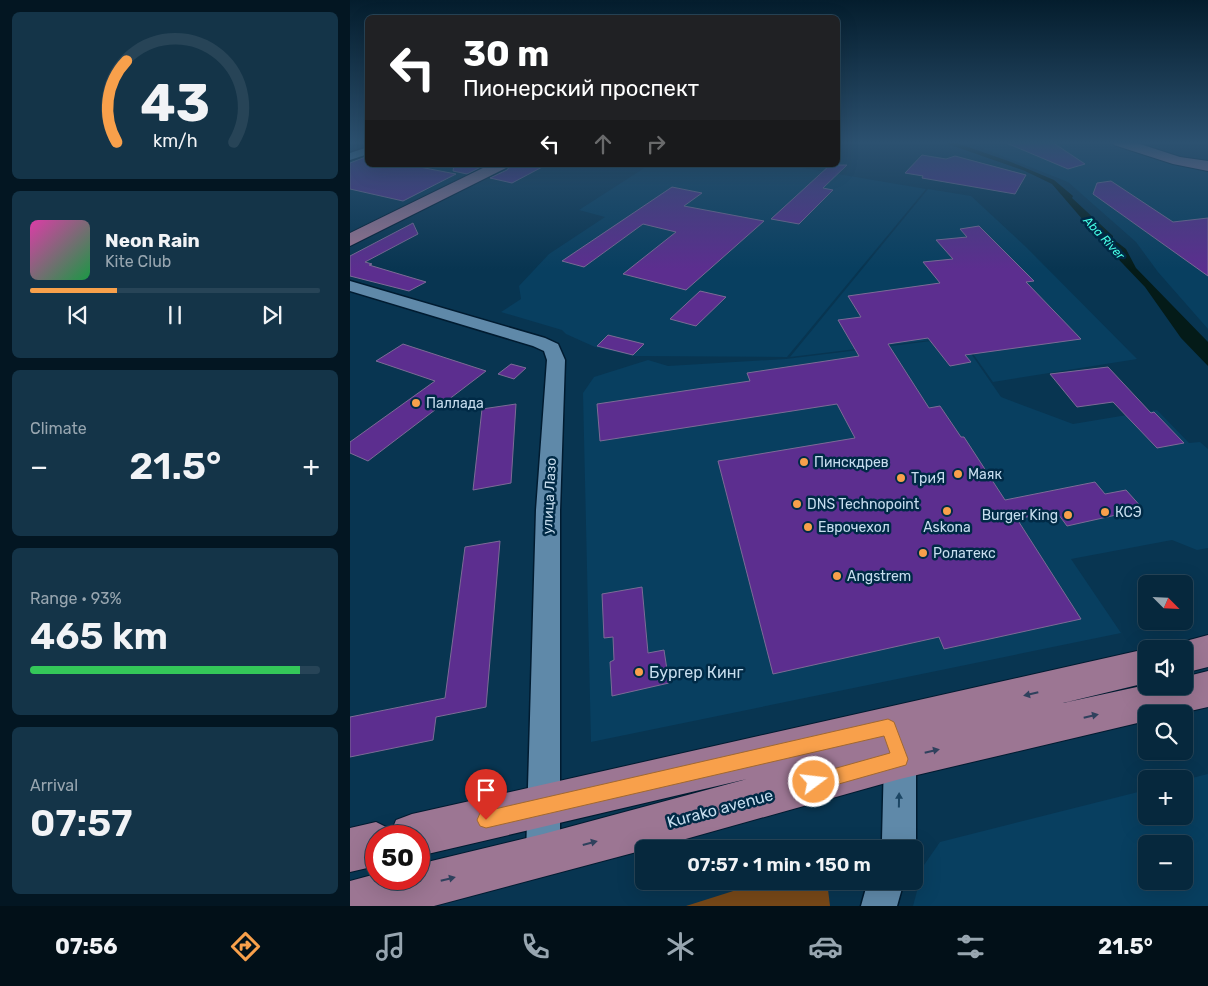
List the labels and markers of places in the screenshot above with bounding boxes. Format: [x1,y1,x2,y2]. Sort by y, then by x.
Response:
place label: Паллада [426,395,484,412]
marker: Паллада [410,397,422,409]
place label: Пинскдрев [814,454,889,471]
marker: Пинскдрев [798,456,810,468]
place label: Маяк [968,466,1002,483]
marker: Маяк [952,468,964,480]
place label: ТриЯ [911,470,945,487]
marker: ТриЯ [895,472,907,484]
place label: DNS Technopoint [807,496,920,513]
marker: DNS Technopoint [791,498,803,510]
place label: КСЭ [1115,504,1142,521]
marker: Askona [941,505,953,517]
marker: КСЭ [1099,506,1111,518]
place label: Burger King [982,507,1058,524]
marker: Burger King [1062,509,1074,521]
place label: Еврочехол [818,519,890,536]
place label: Askona [923,519,971,536]
marker: Еврочехол [802,521,814,533]
place label: Ролатекс [933,545,996,562]
marker: Ролатекс [917,547,929,559]
place label: Angstrem [847,568,911,585]
marker: Angstrem [831,570,843,582]
place label: Бургер Кинг [649,663,743,682]
marker: Бургер Кинг [633,666,645,678]
pin [465,769,507,820]

